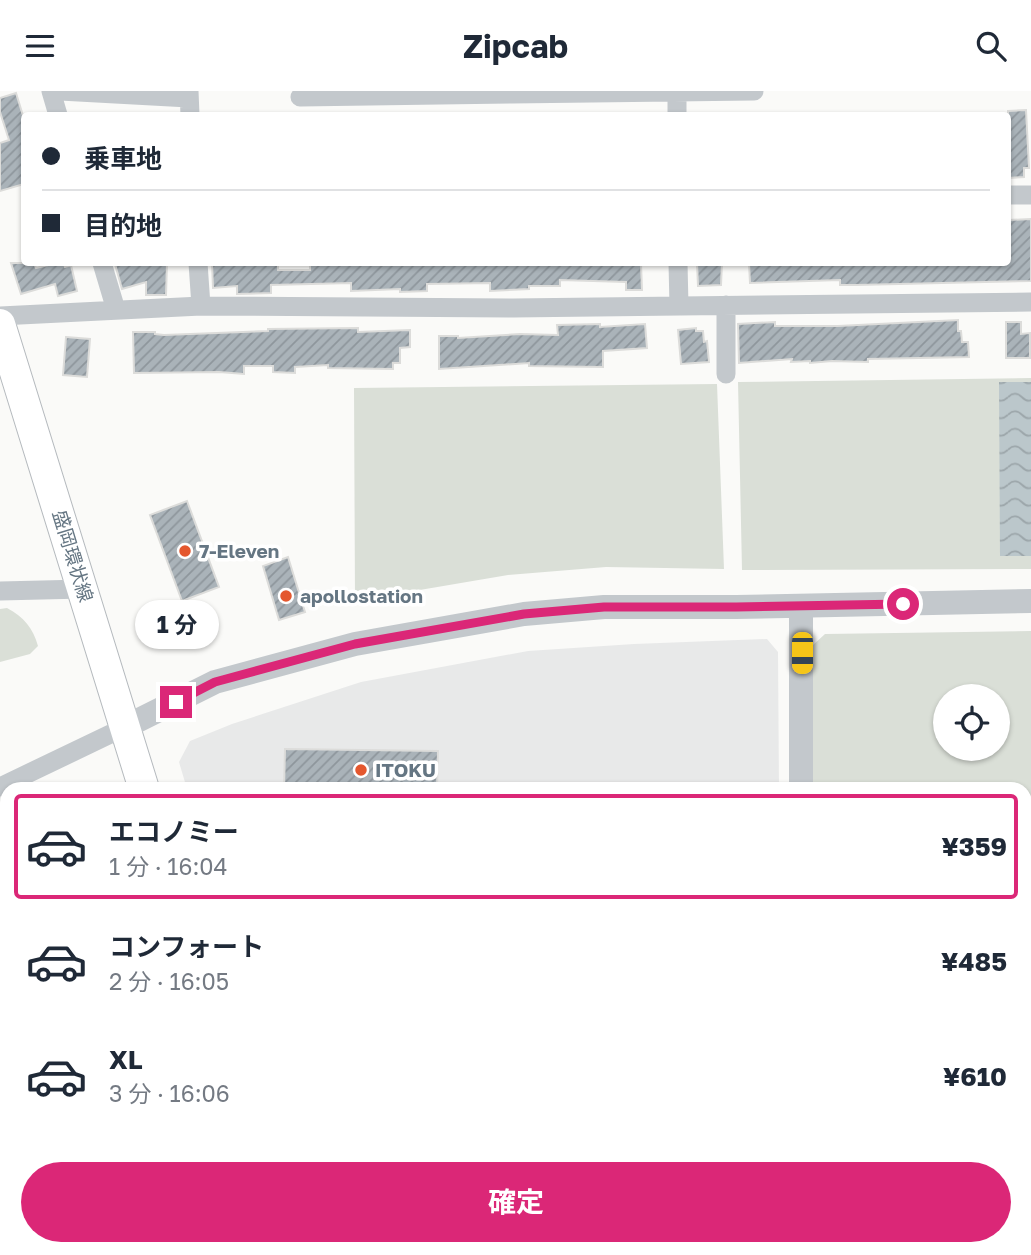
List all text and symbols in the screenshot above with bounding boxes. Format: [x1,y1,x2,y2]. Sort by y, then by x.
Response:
icon: menu [21,27,59,65]
text: Zipcab [463,27,568,65]
icon: search [972,27,1010,65]
text: 乗車地 [84,143,162,174]
text: 目的地 [84,210,162,241]
street label: 盛岡環状線 [49,507,98,605]
place label: 7-Eleven [199,539,279,562]
marker: 7-Eleven [177,543,193,559]
place label: apollostation [300,584,423,607]
marker: apollostation [278,588,294,604]
route start [887,588,919,620]
callout: 1 分 [134,601,218,649]
text: 1 分 [157,610,197,638]
car [792,632,813,674]
map controls [933,684,1010,761]
button: locate [933,684,1010,761]
route end [160,686,192,718]
place label: ITOKU [375,758,436,781]
marker: ITOKU [353,762,369,778]
icon: car [25,815,88,878]
text: エコノミー [109,816,239,847]
text: ¥359 [942,831,1007,862]
text: 1 分 · 16:04 [109,852,228,880]
icon: car [25,930,88,993]
text: コンフォート [109,931,264,962]
text: ¥485 [941,946,1007,977]
text: 2 分 · 16:05 [109,967,229,995]
text: XL [109,1044,143,1075]
icon: car [25,1045,88,1108]
text: ¥610 [943,1061,1007,1092]
text: 3 分 · 16:06 [109,1079,230,1107]
button: 確定 [21,1162,1011,1242]

